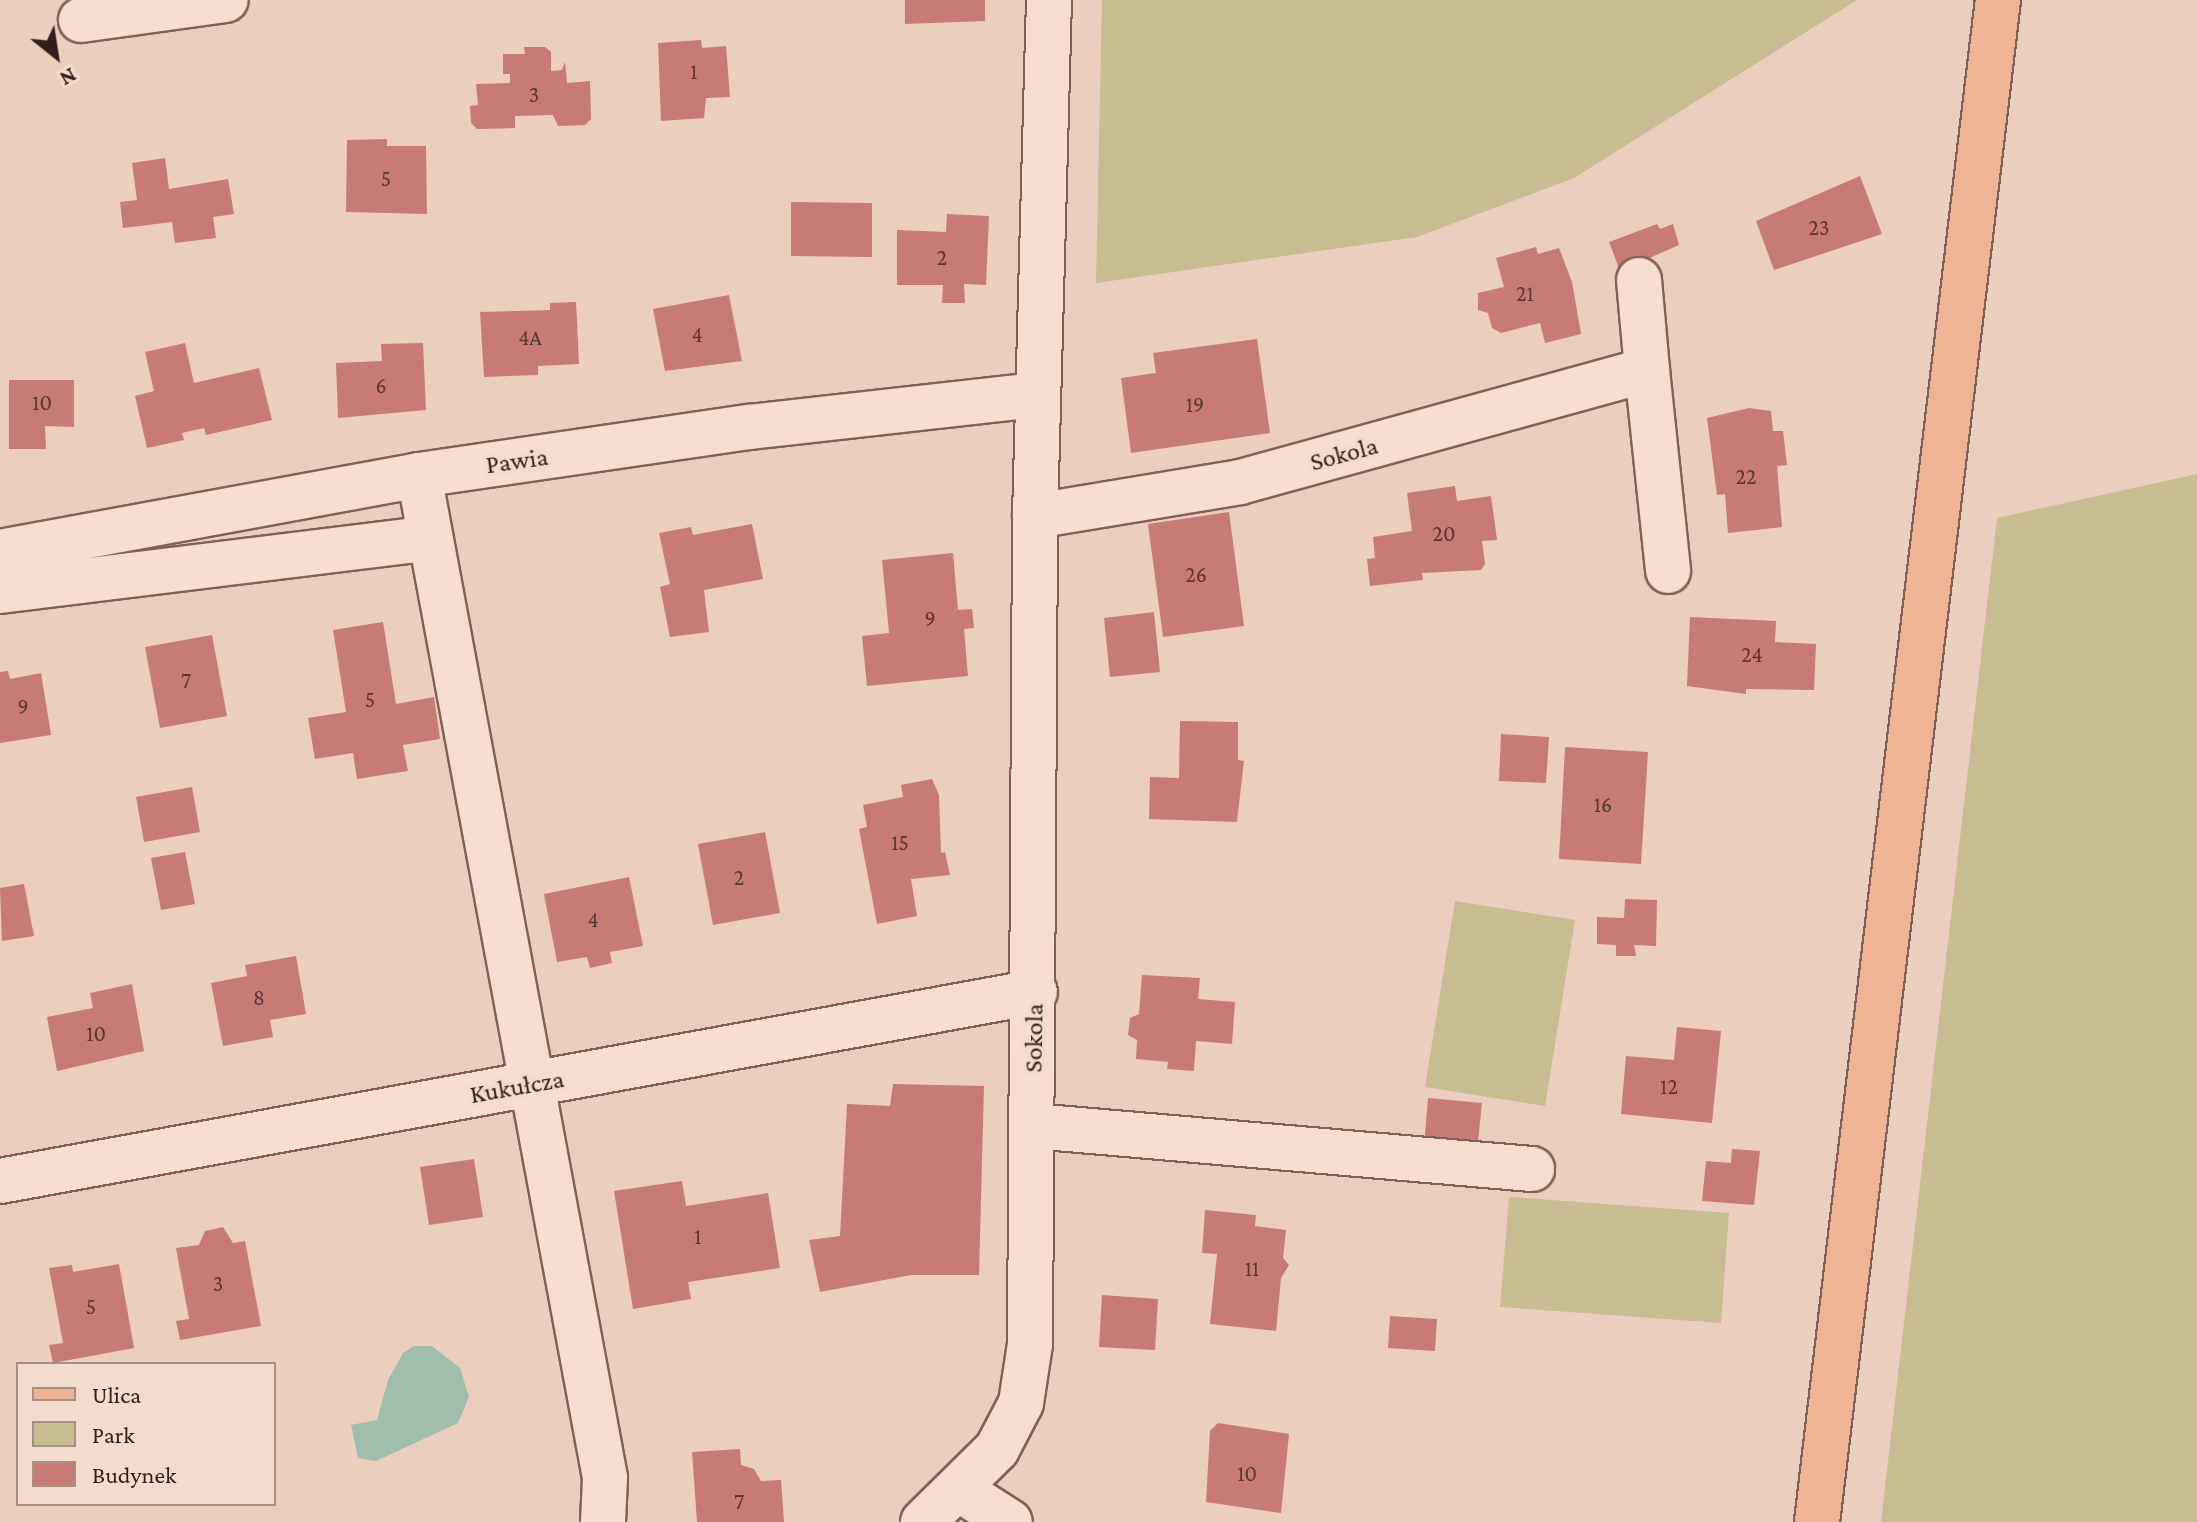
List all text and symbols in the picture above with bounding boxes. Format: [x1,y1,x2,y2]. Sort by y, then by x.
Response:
north arrow [16,16,96,96]
house number: 1 [690,59,698,85]
text: N [56,63,81,92]
house number: 3 [529,82,539,108]
house number: 5 [381,166,391,192]
house number: 23 [1809,215,1829,241]
house number: 2 [937,245,947,271]
house number: 21 [1516,281,1534,307]
house number: 4 [691,322,703,348]
house number: 4A [518,325,542,351]
house number: 6 [375,373,387,399]
house number: 10 [32,390,52,416]
house number: 19 [1186,392,1204,418]
street label: Sokola [1307,430,1381,478]
street label: Pawia [484,441,550,481]
house number: 22 [1736,464,1756,490]
house number: 20 [1433,521,1455,547]
house number: 26 [1185,562,1207,588]
house number: 9 [924,606,936,632]
house number: 24 [1741,642,1763,668]
house number: 7 [181,668,191,694]
house number: 5 [365,687,375,713]
house number: 9 [17,694,29,720]
house number: 16 [1594,792,1612,818]
house number: 15 [891,830,909,856]
house number: 2 [734,865,744,891]
house number: 4 [587,907,599,933]
house number: 8 [253,985,265,1011]
street label: Sokola [1018,1003,1050,1073]
house number: 10 [86,1021,106,1047]
street label: Kukułcza [467,1063,567,1111]
house number: 12 [1660,1074,1678,1100]
house number: 1 [694,1224,702,1250]
house number: 11 [1245,1256,1259,1282]
house number: 3 [213,1271,223,1297]
house number: 5 [86,1294,96,1320]
legend [16,1362,276,1506]
text: Ulica [92,1381,141,1408]
text: Park [92,1421,135,1448]
text: Budynek [92,1461,177,1488]
house number: 10 [1237,1461,1257,1487]
house number: 7 [734,1489,744,1515]

